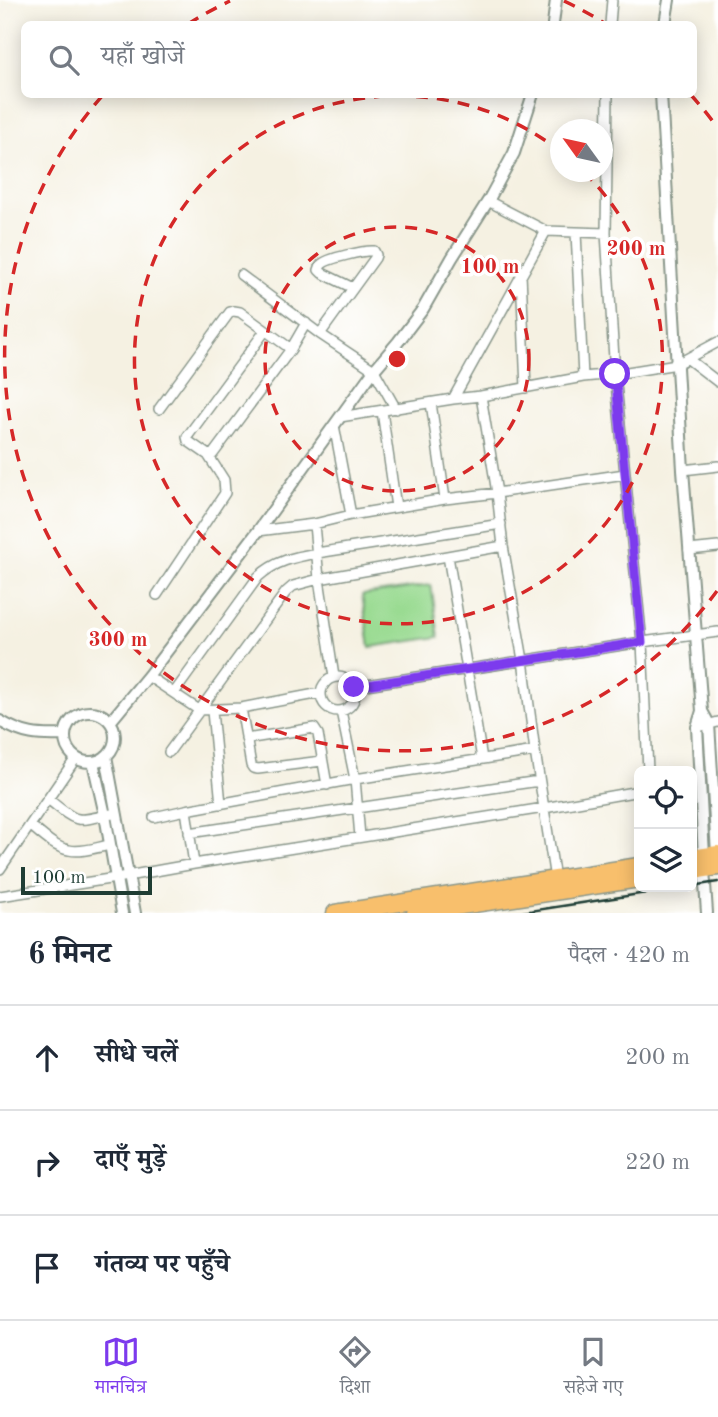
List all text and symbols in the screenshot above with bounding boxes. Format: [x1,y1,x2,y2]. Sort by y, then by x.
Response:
search box [21,21,697,98]
icon: search [45,41,83,79]
text: यहाँ खोजें [101,44,184,70]
north arrow [550,119,613,182]
text: 200 m [606,239,666,260]
text: 100 m [460,257,520,278]
centre of rings [385,347,409,371]
route start [599,358,630,389]
text: 300 m [88,630,148,651]
route end [338,671,369,702]
map controls [634,766,697,892]
button: locate [634,766,697,829]
button: layers [634,829,697,892]
scale bar [21,864,152,896]
text: 100 m [32,869,85,888]
text: 6 मिनट [28,940,111,970]
text: पैदल · 420 m [568,944,690,967]
icon: ahead [28,1039,66,1077]
text: सीधे चलें [95,1042,178,1068]
text: 200 m [625,1046,690,1069]
icon: right [28,1144,66,1182]
text: दाएँ मुड़ें [95,1147,166,1173]
text: 220 m [625,1151,690,1174]
icon: arrive [28,1249,66,1287]
text: गंतव्य पर पहुँचे [95,1252,230,1278]
tab: मानचित्र [95,1333,146,1405]
tab: दिशा [336,1333,374,1405]
tab: सहेजे गए [564,1333,623,1405]

